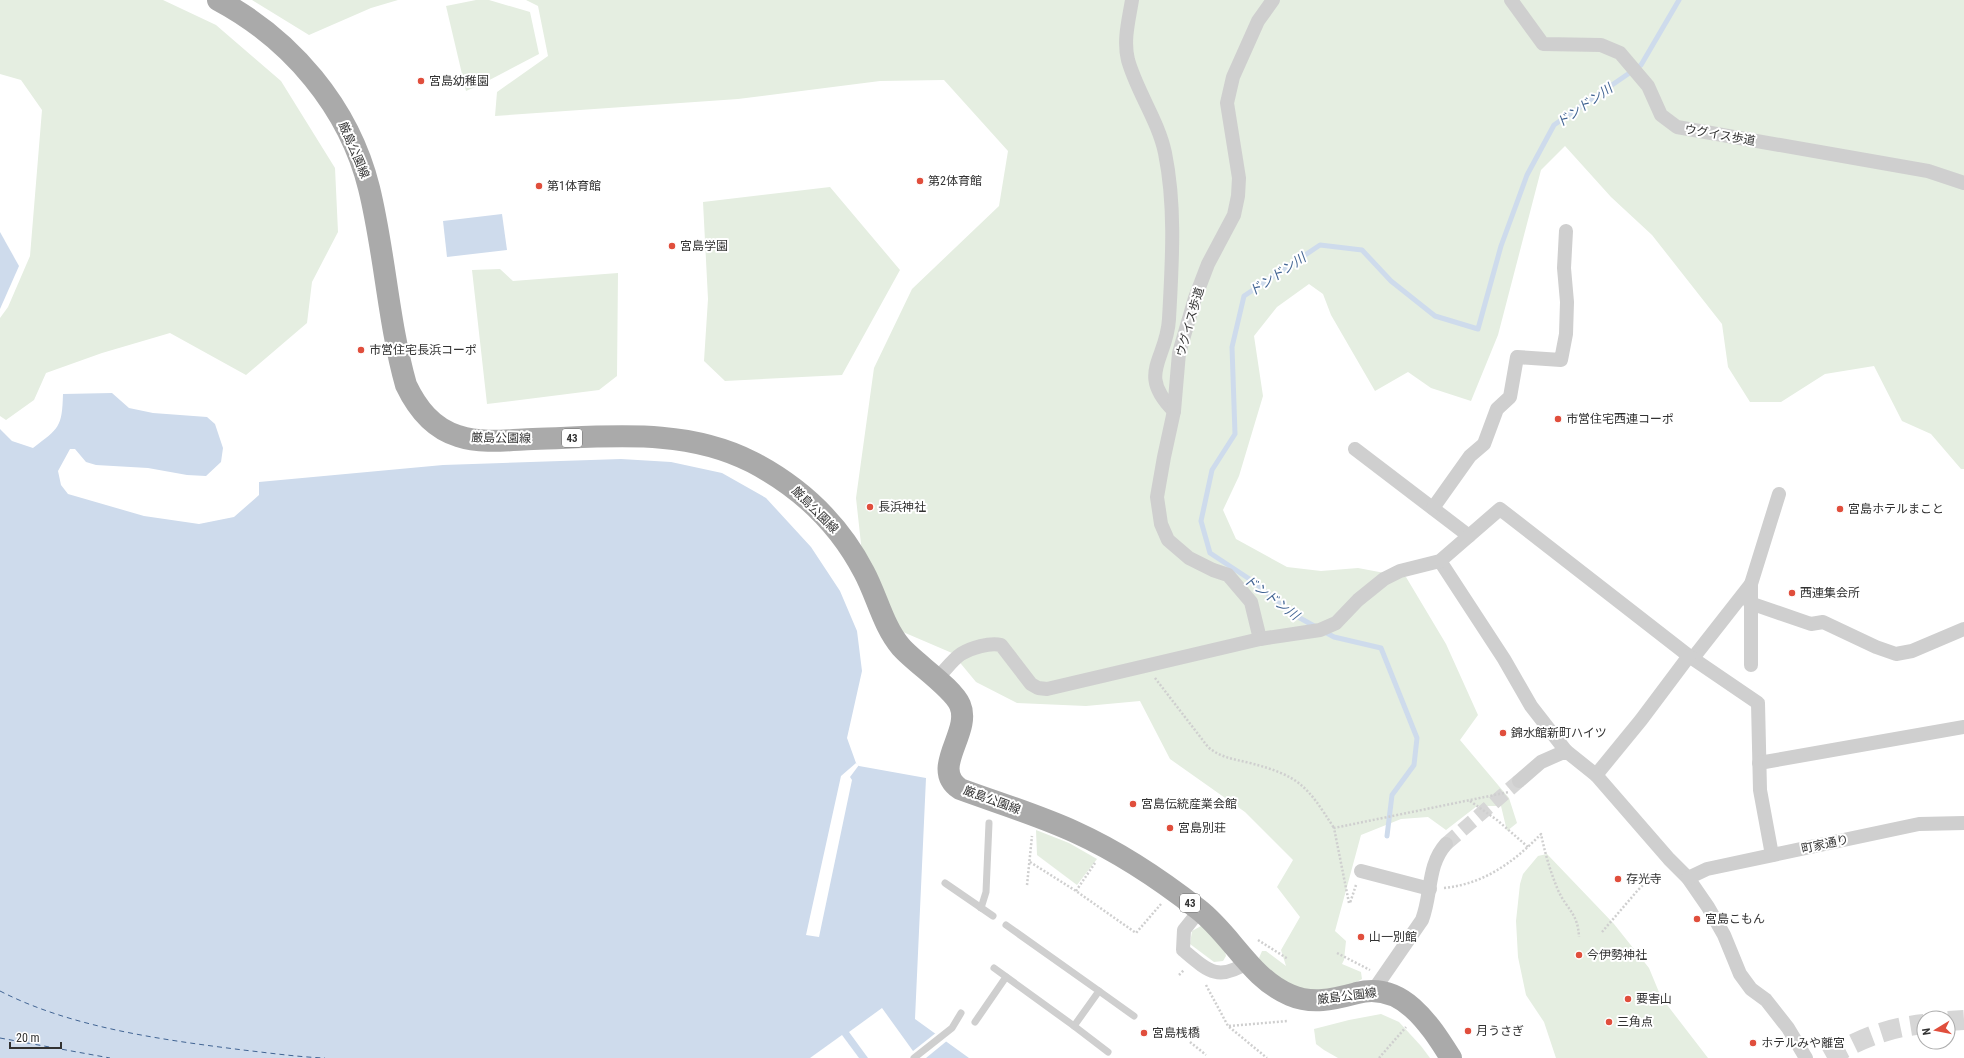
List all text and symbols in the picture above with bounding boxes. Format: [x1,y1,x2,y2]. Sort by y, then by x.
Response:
place label: 宮島幼稚園 [429,74,489,88]
marker: 宮島幼稚園 [416,76,426,86]
water label: ドンドン川 [1553,79,1617,130]
street label: 厳島公園線 [336,120,372,180]
street label: ウグイス歩道 [1684,122,1756,148]
place label: 第2体育館 [928,174,982,188]
marker: 第2体育館 [915,176,925,186]
place label: 第1体育館 [547,179,601,193]
marker: 第1体育館 [534,181,544,191]
place label: 宮島学園 [680,239,728,253]
marker: 宮島学園 [667,241,677,251]
water label: ドンドン川 [1246,249,1310,299]
street label: ウグイス歩道 [1173,286,1207,358]
place label: 市営住宅長浜コーポ [369,343,477,357]
marker: 市営住宅長浜コーポ [356,345,366,355]
place label: 市営住宅西連コーポ [1566,412,1674,426]
marker: 市営住宅西連コーポ [1553,414,1563,424]
road number: 43 [562,429,582,447]
street label: 厳島公園線 [471,430,531,446]
street label: 厳島公園線 [789,484,841,536]
place label: 長浜神社 [878,500,926,514]
marker: 長浜神社 [865,502,875,512]
place label: 宮島ホテルまこと [1848,502,1944,516]
marker: 宮島ホテルまこと [1835,504,1845,514]
water label: ドンドン川 [1241,572,1304,624]
place label: 西連集会所 [1800,586,1860,600]
marker: 西連集会所 [1787,588,1797,598]
place label: 錦水館新町ハイツ [1511,726,1607,740]
marker: 錦水館新町ハイツ [1498,728,1508,738]
street label: 厳島公園線 [961,783,1023,817]
place label: 宮島伝統産業会館 [1141,797,1237,811]
marker: 宮島伝統産業会館 [1128,799,1138,809]
place label: 宮島別荘 [1178,821,1226,835]
marker: 宮島別荘 [1165,823,1175,833]
street label: 町家通り [1800,832,1850,856]
place label: 存光寺 [1626,872,1662,886]
marker: 存光寺 [1613,874,1623,884]
road number: 43 [1180,894,1200,912]
place label: 宮島こもん [1705,912,1765,926]
marker: 宮島こもん [1692,914,1702,924]
place label: 山一別館 [1369,930,1417,944]
marker: 山一別館 [1356,932,1366,942]
place label: 今伊勢神社 [1587,948,1647,962]
marker: 今伊勢神社 [1574,950,1584,960]
street label: 厳島公園線 [1316,985,1378,1007]
place label: 要害山 [1636,992,1672,1006]
marker: 要害山 [1623,994,1633,1004]
north arrow [1916,1010,1956,1050]
place label: 三角点 [1617,1015,1653,1029]
marker: 三角点 [1604,1017,1614,1027]
scale bar [10,1024,61,1050]
place label: 月うさぎ [1476,1024,1524,1038]
place label: 宮島桟橋 [1152,1026,1200,1040]
marker: 月うさぎ [1463,1026,1473,1036]
text: N [1920,1027,1934,1036]
marker: 宮島桟橋 [1139,1028,1149,1038]
text: 20 m [16,1031,40,1045]
place label: ホテルみや離宮 [1761,1036,1845,1050]
marker: ホテルみや離宮 [1748,1038,1758,1048]

